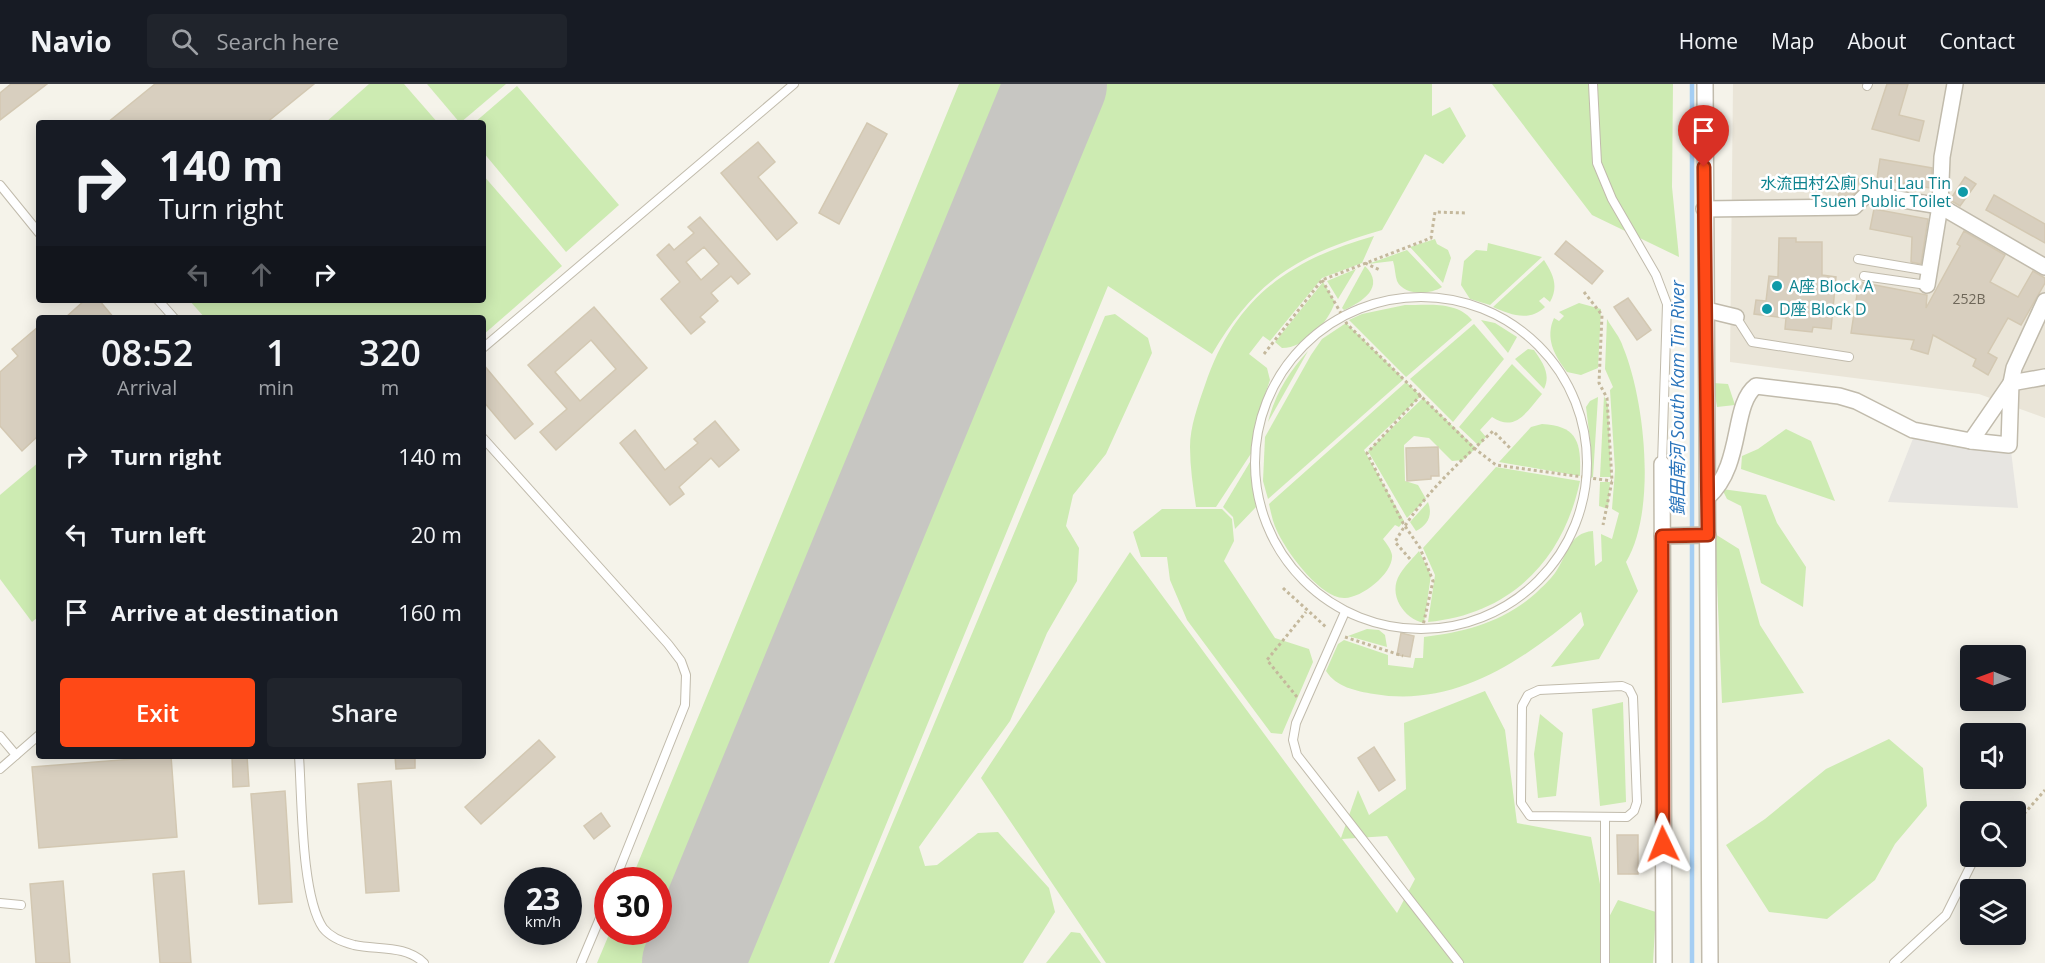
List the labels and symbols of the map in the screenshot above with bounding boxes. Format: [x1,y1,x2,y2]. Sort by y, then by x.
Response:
pin [1678,105,1729,167]
place label: 水流田村公廁 Shui Lau Tin Tsuen Public Toilet [1760,172,1951,212]
marker: 水流田村公廁 Shui Lau Tin Tsuen Public Toilet [1956,185,1970,199]
place label: A座 Block A [1789,275,1875,297]
water label: 錦田南河 South Kam Tin River [1665,279,1689,516]
marker: A座 Block A [1770,279,1784,293]
house number: 252B [1952,289,1986,308]
place label: D座 Block D [1779,298,1867,320]
marker: D座 Block D [1760,302,1774,316]
north arrow [1960,645,2026,711]
position arrow [1631,812,1695,876]
speed limit sign: 30 [594,867,672,945]

